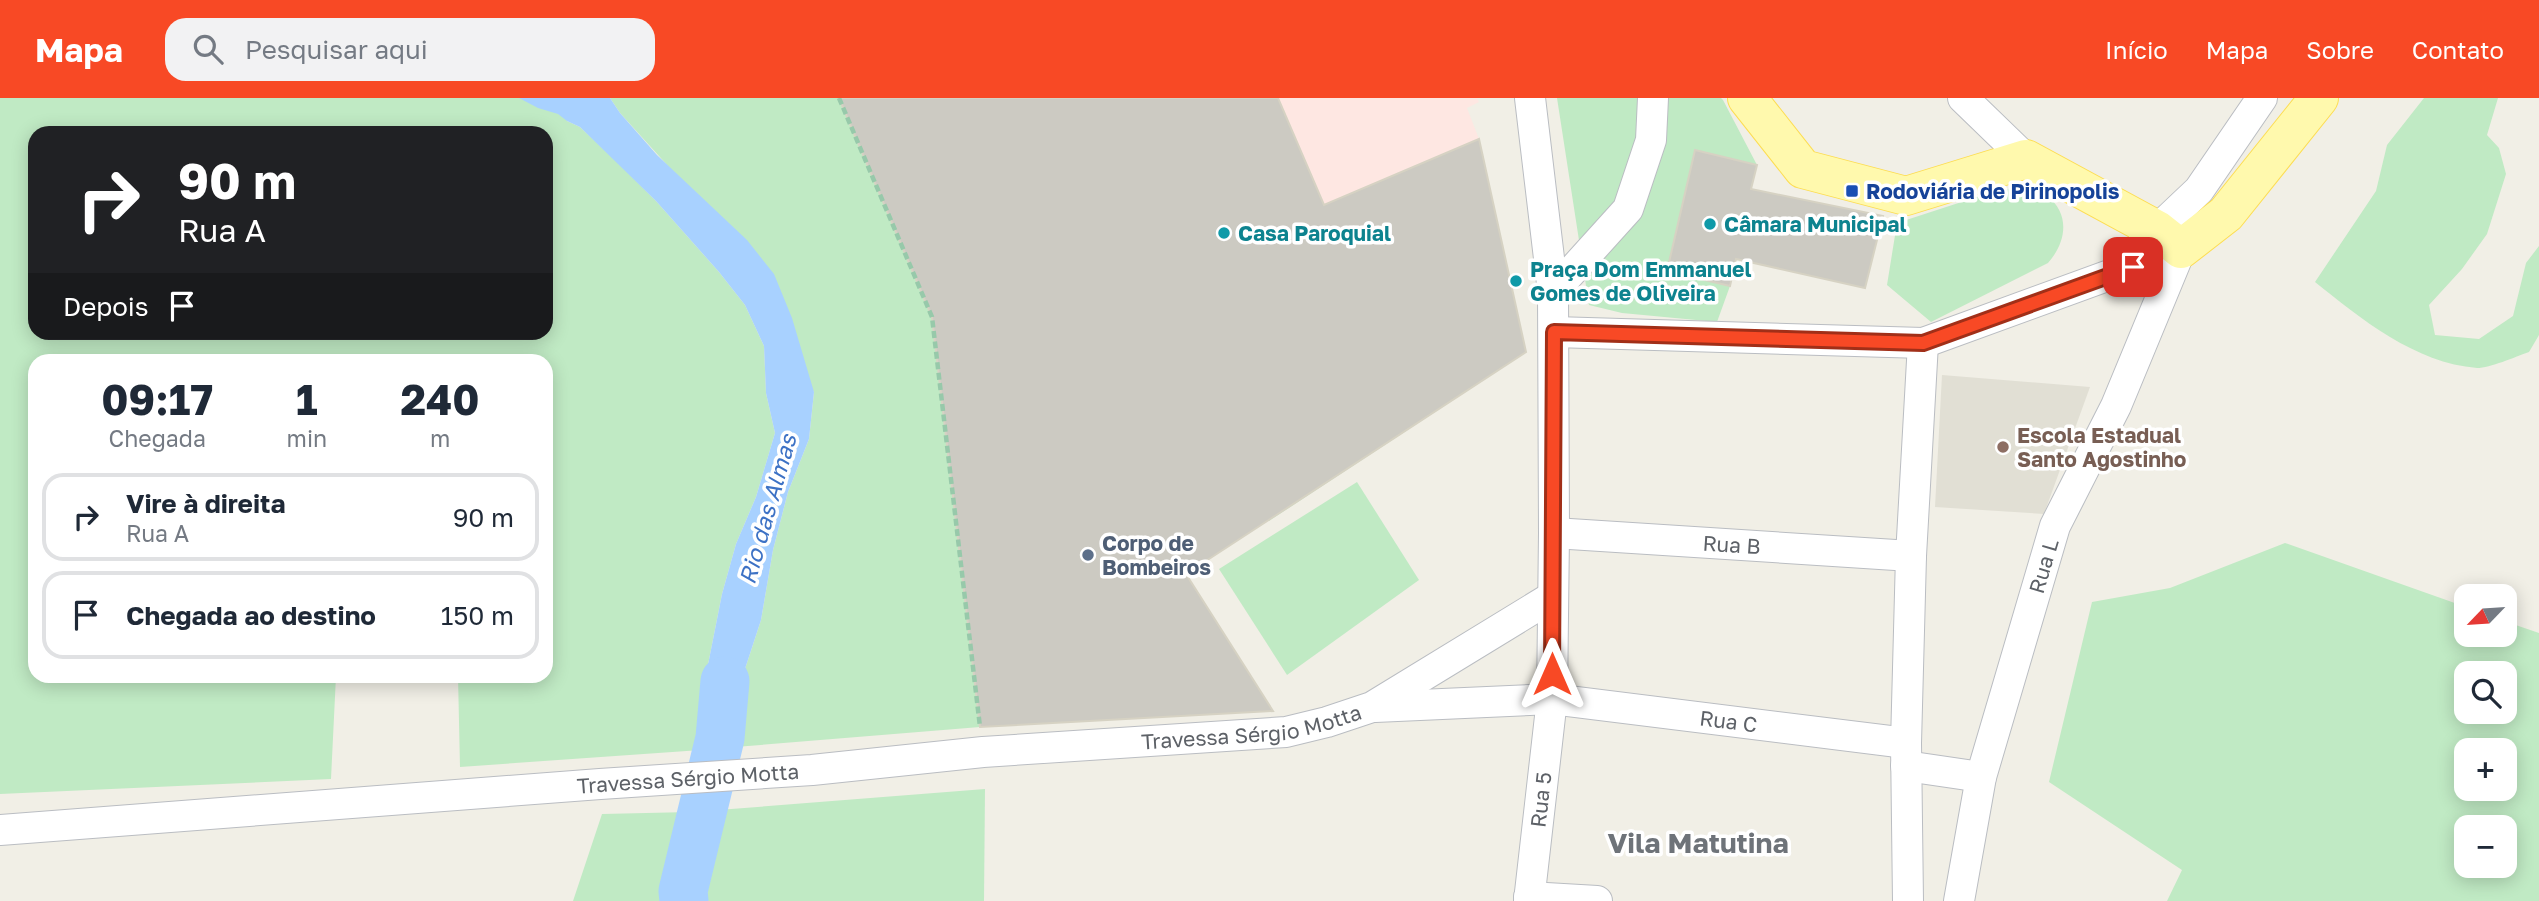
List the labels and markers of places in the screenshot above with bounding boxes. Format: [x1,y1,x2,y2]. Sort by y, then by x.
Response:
place label: Rodoviária de Pirinopolis [1866,178,2120,204]
marker: Rodoviária de Pirinopolis [1844,183,1860,199]
place label: Câmara Municipal [1724,211,1907,237]
marker: Câmara Municipal [1702,216,1718,232]
place label: Casa Paroquial [1238,220,1391,246]
marker: Casa Paroquial [1216,225,1232,241]
pin [2103,237,2163,297]
place label: Praça Dom Emmanuel Gomes de Oliveira [1530,256,1752,306]
marker: Praça Dom Emmanuel Gomes de Oliveira [1508,273,1524,289]
place label: Escola Estadual Santo Agostinho [2017,422,2186,472]
marker: Escola Estadual Santo Agostinho [1995,439,2011,455]
place label: Corpo de Bombeiros [1102,530,1211,580]
marker: Corpo de Bombeiros [1080,547,1096,563]

